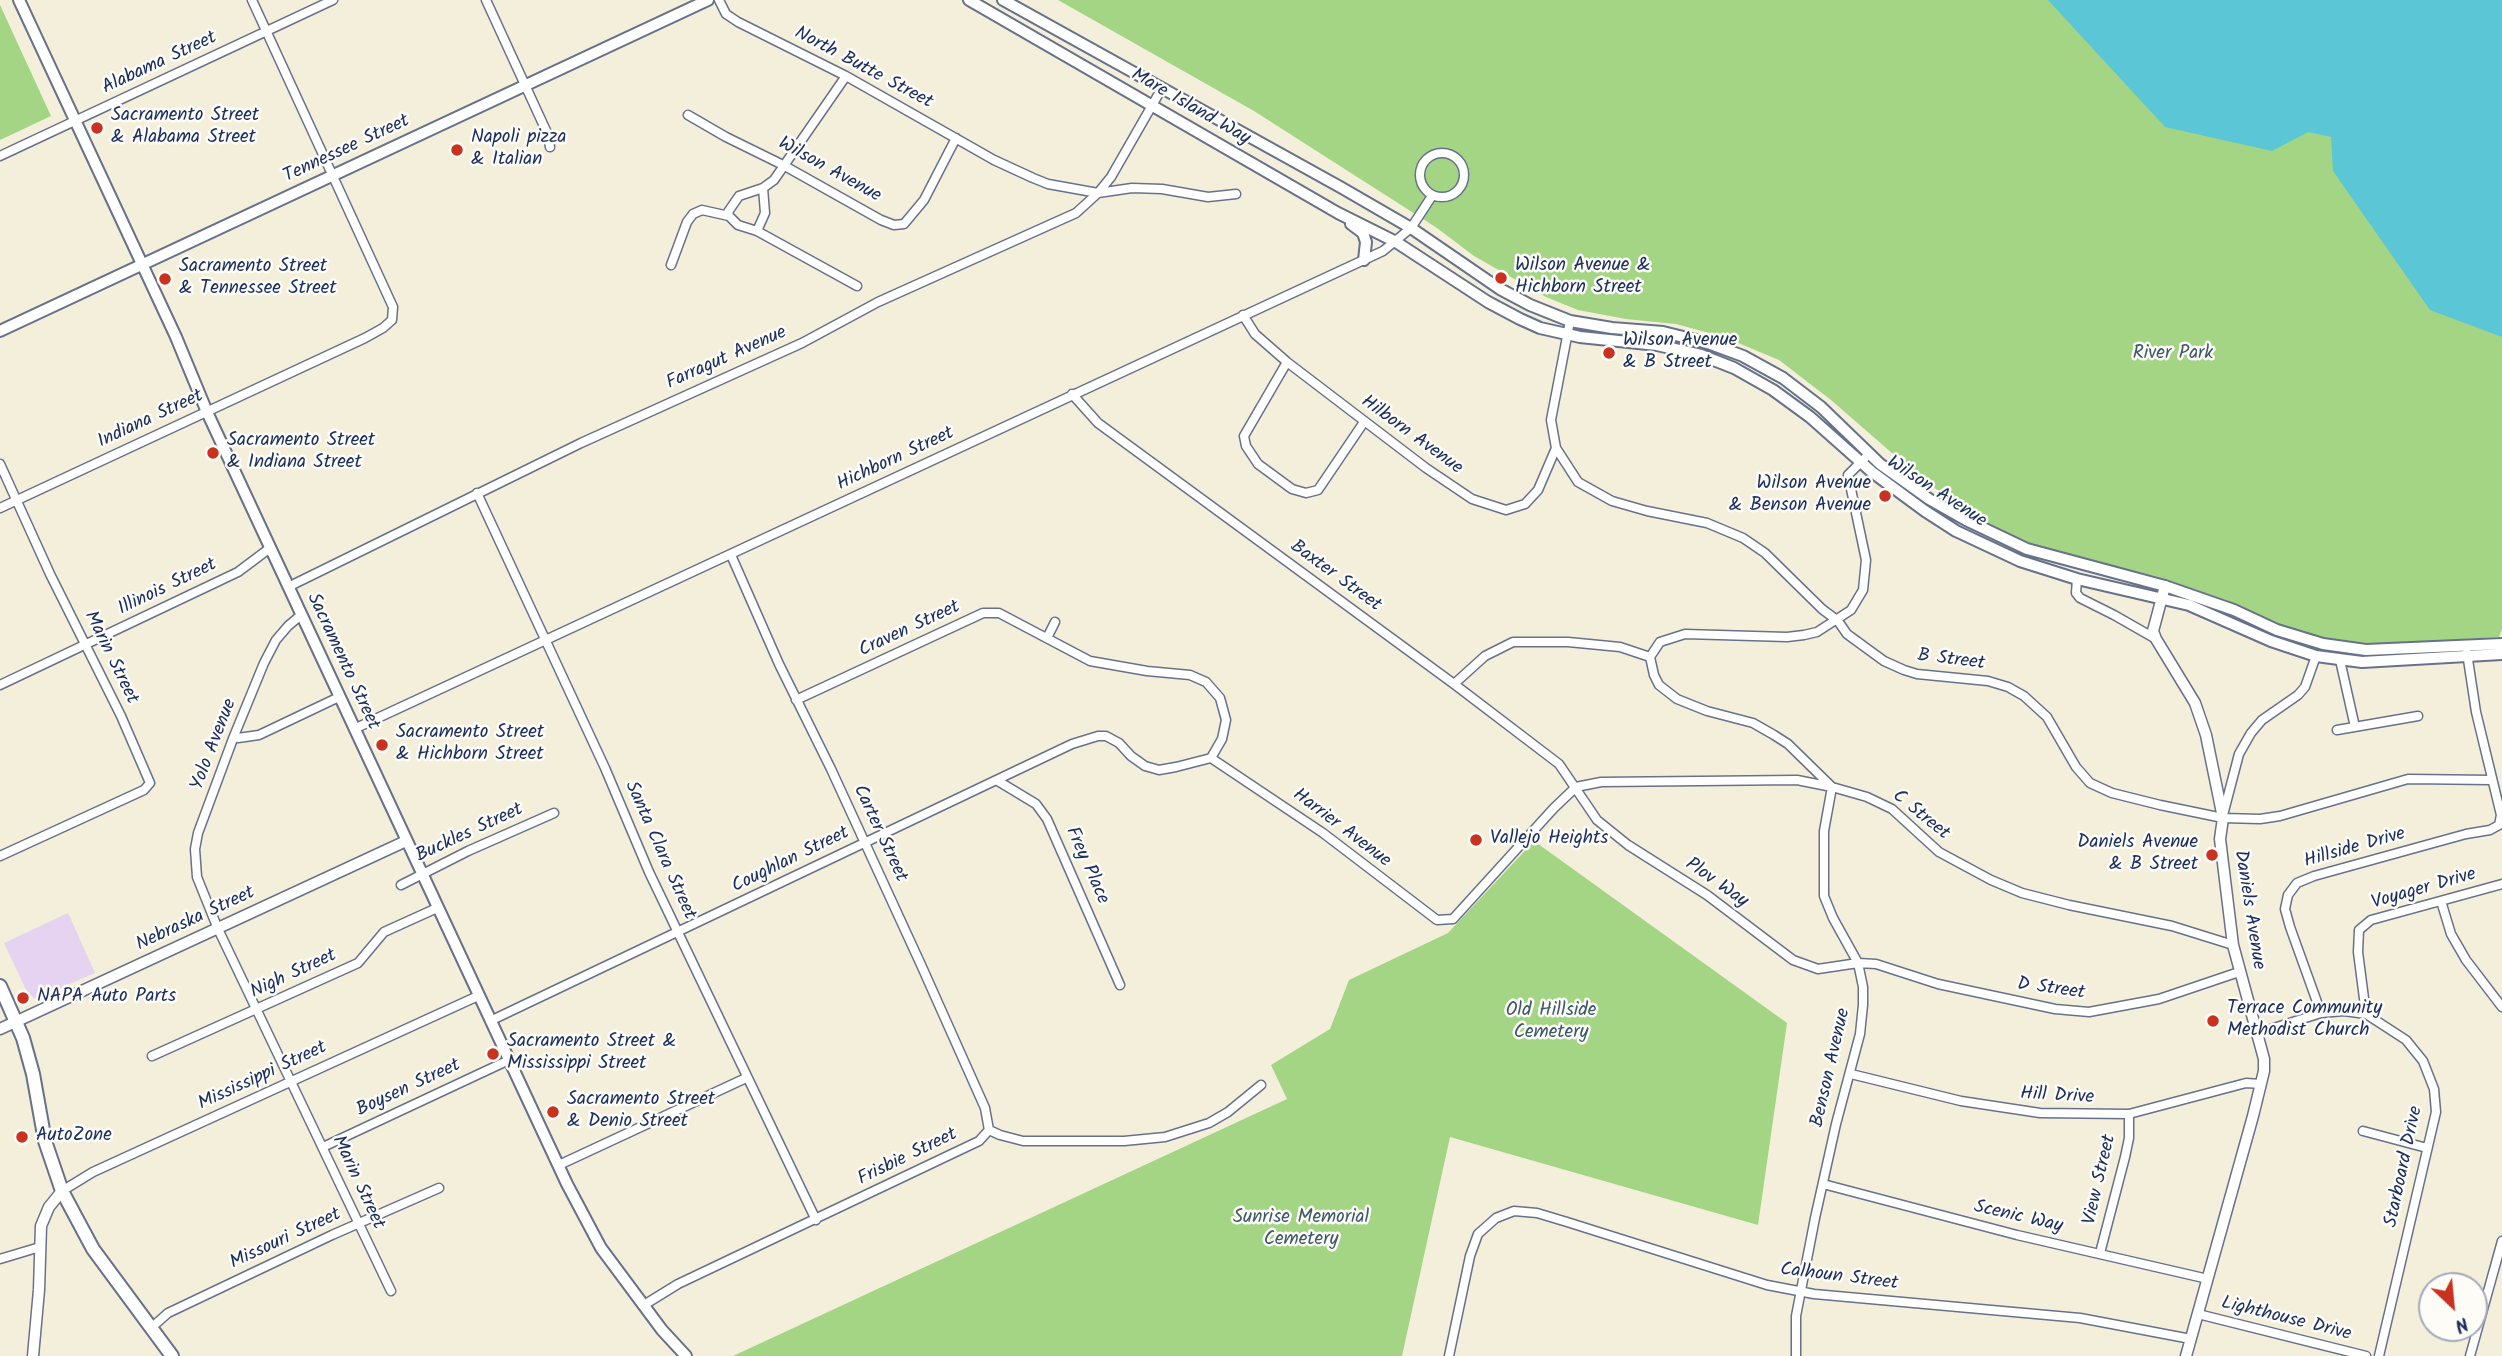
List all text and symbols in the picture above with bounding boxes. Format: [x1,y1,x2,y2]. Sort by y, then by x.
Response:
street label: North Butte Street [790,23,936,115]
street label: Alabama Street [99,27,221,101]
street label: Mare Island Way [1126,65,1254,151]
place label: Sacramento Street & Alabama Street [111,106,259,150]
street label: Tennessee Street [280,111,414,189]
marker: Sacramento Street & Alabama Street [89,120,105,136]
place label: Napoli pizza & Italian [471,128,566,172]
street label: Wilson Avenue [773,133,885,209]
marker: Napoli pizza & Italian [449,142,465,158]
place label: Wilson Avenue & Hichborn Street [1515,256,1650,300]
place label: Sacramento Street & Tennessee Street [179,257,337,301]
marker: Wilson Avenue & Hichborn Street [1493,270,1509,286]
marker: Sacramento Street & Tennessee Street [157,271,173,287]
street label: Farragut Avenue [663,322,791,396]
place label: Wilson Avenue & B Street [1623,331,1737,375]
park label: River Park [2133,344,2213,366]
marker: Wilson Avenue & B Street [1601,345,1617,361]
street label: Indiana Street [95,386,207,454]
street label: Hilborn Avenue [1356,391,1466,481]
street label: Hichborn Street [834,423,958,497]
place label: Sacramento Street & Indiana Street [227,431,375,475]
marker: Sacramento Street & Indiana Street [205,445,221,461]
street label: Wilson Avenue [1882,452,1990,534]
place label: Wilson Avenue & Benson Avenue [1729,474,1871,518]
marker: Wilson Avenue & Benson Avenue [1877,488,1893,504]
street label: Baxter Street [1285,536,1385,618]
street label: Illinois Street [115,554,221,622]
street label: Sacramento Street [300,590,384,734]
street label: Craven Street [856,597,964,663]
street label: Marin Street [78,608,142,708]
street label: B Street [1916,646,1986,676]
street label: Yolo Avenue [187,696,243,794]
place label: Sacramento Street & Hichborn Street [396,723,544,767]
marker: Sacramento Street & Hichborn Street [374,737,390,753]
street label: Santa Clara Street [618,778,700,924]
street label: Carter Street [847,782,911,886]
street label: Harrier Avenue [1287,785,1395,873]
street label: C Street [1887,786,1953,846]
street label: Buckles Street [413,799,527,869]
street label: Coughlan Street [729,823,853,899]
street label: Frey Place [1059,824,1113,908]
street label: Hillside Drive [2302,824,2408,874]
place label: Vallejo Heights [1490,829,1608,851]
marker: Vallejo Heights [1468,832,1484,848]
place label: Daniels Avenue & B Street [2077,833,2198,877]
marker: Daniels Avenue & B Street [2204,847,2220,863]
street label: Daniels Avenue [2227,849,2269,971]
street label: Plov Way [1680,854,1752,914]
street label: Voyager Drive [2369,864,2479,916]
street label: Nebraska Street [133,883,259,957]
street label: Nigh Street [247,945,341,1005]
street label: D Street [2016,974,2086,1006]
place label: NAPA Auto Parts [37,987,176,1009]
marker: NAPA Auto Parts [15,990,31,1006]
place label: Terrace Community Methodist Church [2227,999,2382,1043]
park label: Old Hillside Cemetery [1506,1001,1596,1045]
street label: Benson Avenue [1807,1006,1857,1130]
marker: Terrace Community Methodist Church [2205,1013,2221,1029]
place label: Sacramento Street & Mississippi Street [507,1032,676,1076]
street label: Mississippi Street [195,1037,331,1117]
marker: Sacramento Street & Mississippi Street [485,1046,501,1062]
street label: Boysen Street [353,1055,465,1123]
street label: Hill Drive [2020,1084,2094,1110]
place label: Sacramento Street & Denio Street [567,1090,715,1134]
marker: Sacramento Street & Denio Street [545,1104,561,1120]
street label: Starboard Drive [2381,1104,2429,1230]
street label: Frisbie Street [855,1124,961,1192]
place label: AutoZone [36,1126,112,1148]
marker: AutoZone [14,1129,30,1145]
street label: Marin Street [325,1133,389,1233]
street label: View Street [2080,1133,2122,1227]
street label: Scenic Way [1971,1197,2065,1239]
street label: Missouri Street [227,1204,345,1276]
park label: Sunrise Memorial Cemetery [1233,1208,1369,1252]
street label: Calhoun Street [1779,1259,1899,1297]
north arrow [2418,1272,2488,1342]
street label: Lighthouse Drive [2219,1293,2353,1347]
text: N [2449,1308,2473,1340]

